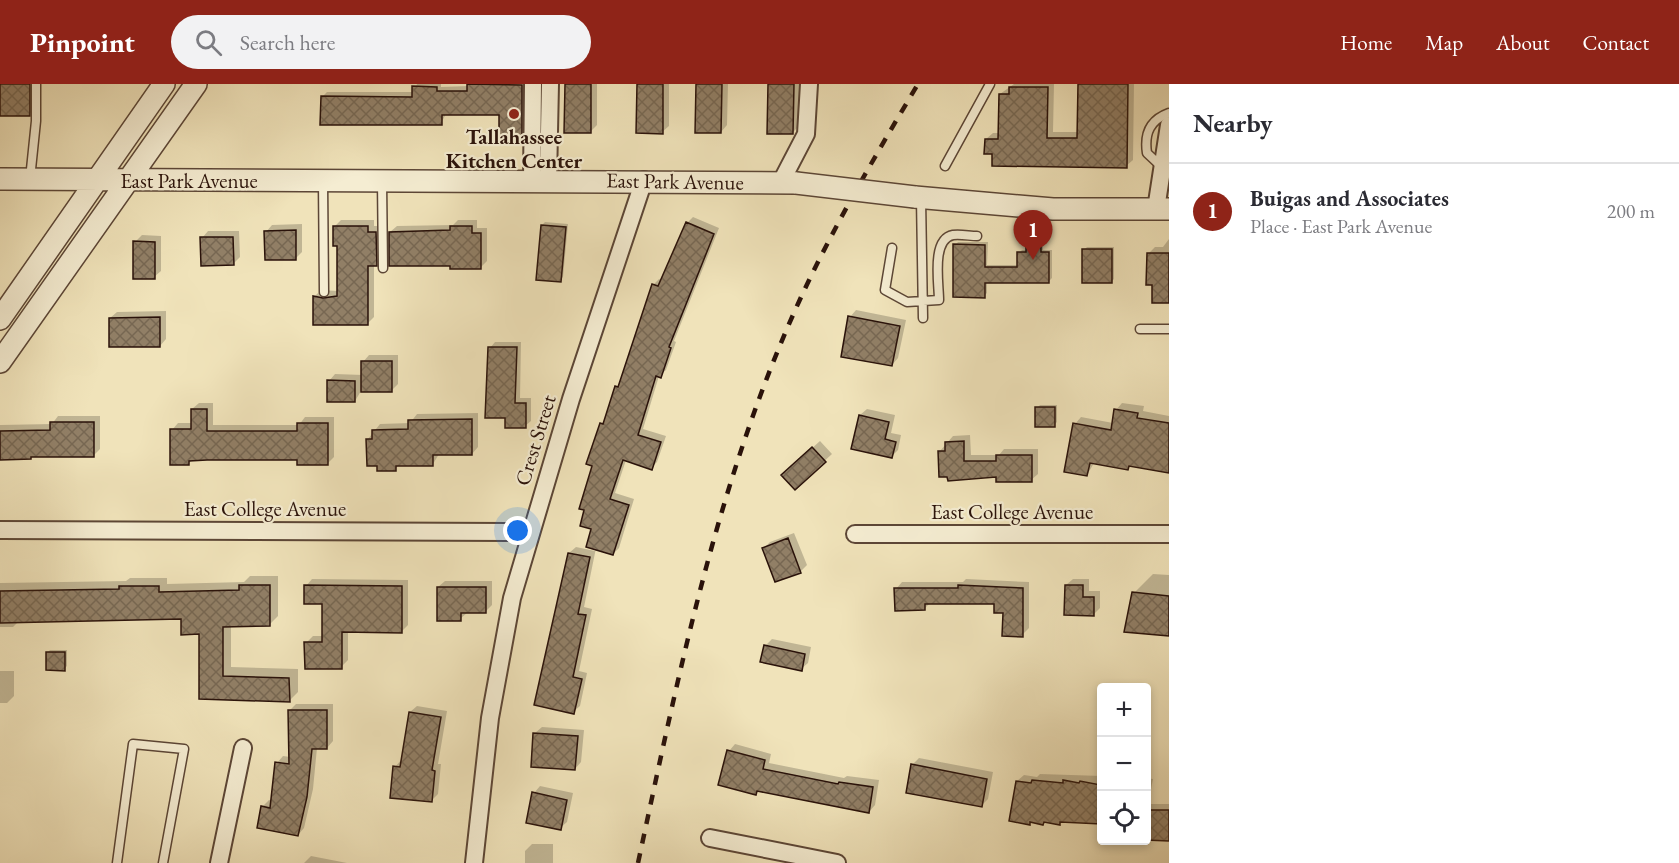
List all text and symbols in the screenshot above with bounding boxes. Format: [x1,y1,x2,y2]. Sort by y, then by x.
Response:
search box [171,15,591,69]
text: Pinpoint [30,24,135,60]
icon: search [192,26,225,59]
text: Search here [240,28,335,57]
text: Home [1340,29,1392,56]
text: Map [1425,29,1463,56]
text: About [1496,29,1549,56]
text: Contact [1582,29,1649,56]
text: Nearby [1193,106,1273,140]
marker: Tallahassee Kitchen Center [507,107,521,121]
place label: Tallahassee Kitchen Center [446,123,583,174]
street label: East Park Avenue [606,166,744,196]
street label: East Park Avenue [120,167,258,194]
text: Buigas and Associates [1250,184,1449,213]
text: 1 [1207,198,1218,224]
text: 200 m [1607,198,1655,224]
pin: 1 [1014,210,1052,260]
text: Place · East Park Avenue [1250,213,1432,239]
street label: Crest Street [508,391,562,489]
street label: East College Avenue [184,495,346,522]
street label: East College Avenue [931,498,1093,525]
your location [503,516,532,545]
map controls [1097,683,1151,845]
button: + [1097,683,1151,737]
button: − [1097,737,1151,791]
button: locate [1097,791,1151,845]

